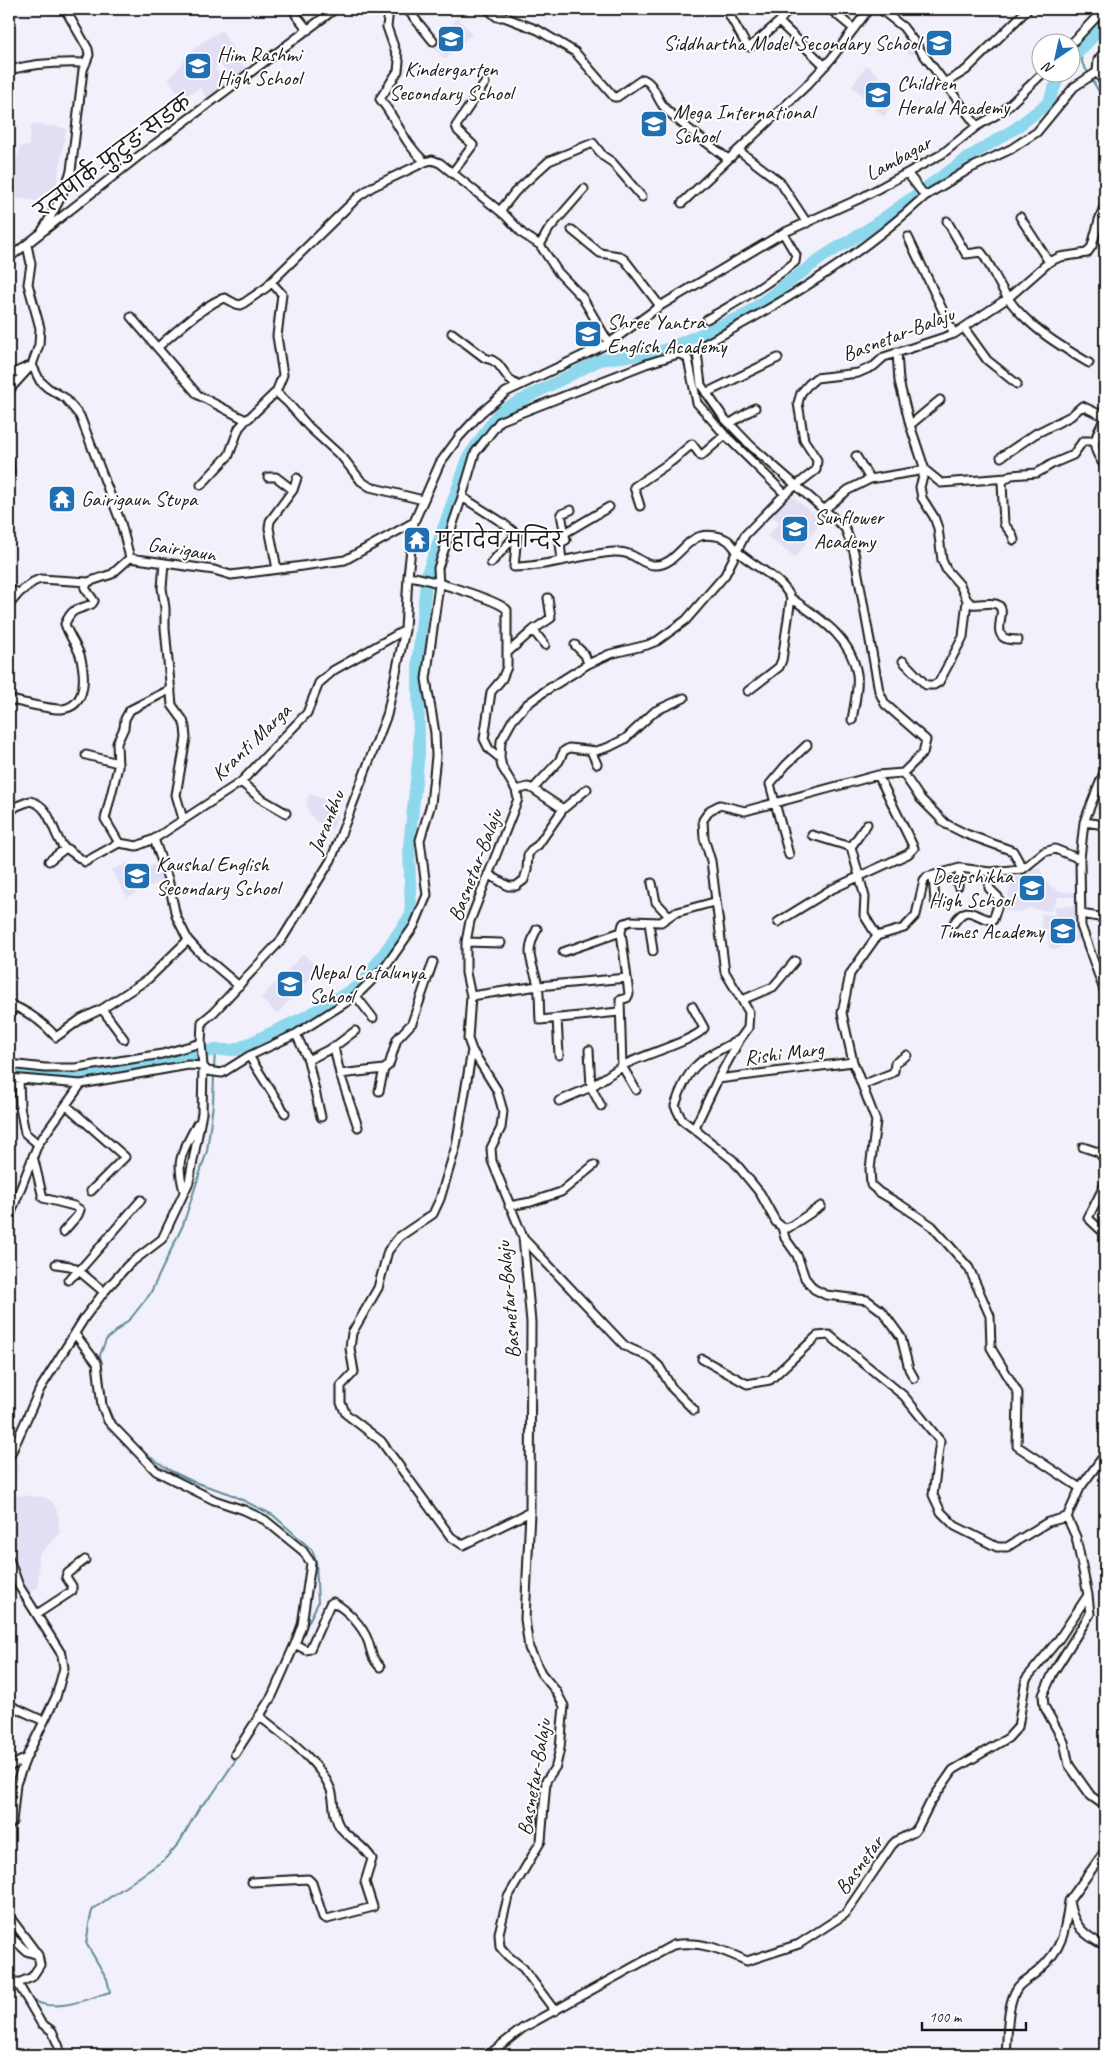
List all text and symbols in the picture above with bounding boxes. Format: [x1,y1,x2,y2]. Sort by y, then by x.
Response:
school or university icon: Kindergarten Secondary School [436,24,466,54]
school or university icon: Siddhartha Model Secondary School [924,28,954,58]
place label: Siddhartha Model Secondary School [663,30,923,56]
north arrow [1032,32,1082,82]
place label: Him Rashmi High School [217,41,305,91]
school or university icon: Him Rashmi High School [183,51,213,81]
place label: Kindergarten Secondary School [389,56,516,106]
text: N [1039,58,1057,78]
place label: Children Herald Academy [897,70,1011,120]
school or university icon: Children Herald Academy [863,80,893,110]
street label: रत्नपार्क-फुटुङ सडक [27,85,200,226]
place label: Mega International School [673,99,818,149]
school or university icon: Mega International School [639,109,669,139]
street label: Lambagar [861,128,938,187]
street label: Basnetar-Balaju [838,300,959,367]
place label: Shree Yantra English Academy [607,309,728,359]
school or university icon: Shree Yantra English Academy [573,319,603,349]
temple icon: Gairigaun Stupa [47,484,77,514]
place label: Gairigaun Stupa [81,486,199,512]
place label: Sunflower Academy [814,504,885,554]
school or university icon: Sunflower Academy [780,514,810,544]
place label: महादेव मन्दिर [435,522,564,553]
temple icon: महादेव मन्दिर [402,525,432,555]
street label: Gairigaun [146,531,219,567]
street label: Kranti Marga [206,697,297,786]
street label: Jarankhu [301,785,351,858]
street label: Basnetar-Balaju [442,804,509,925]
place label: Kaushal English Secondary School [156,851,283,901]
school or university icon: Kaushal English Secondary School [122,861,152,891]
place label: Deepshikha High School [929,863,1016,913]
school or university icon: Deepshikha High School [1017,873,1047,903]
school or university icon: Times Academy [1048,916,1078,946]
place label: Times Academy [938,918,1046,944]
place label: Nepal Catalunya School [309,959,427,1009]
school or university icon: Nepal Catalunya School [275,969,305,999]
street label: Rishi Marg [743,1035,827,1071]
street label: Basnetar-Balaju [490,1239,526,1360]
street label: Basnetar-Balaju [511,1716,557,1837]
street label: Basnetar [829,1828,891,1900]
scale bar [922,1999,1025,2031]
text: 100 m [929,2008,963,2027]

